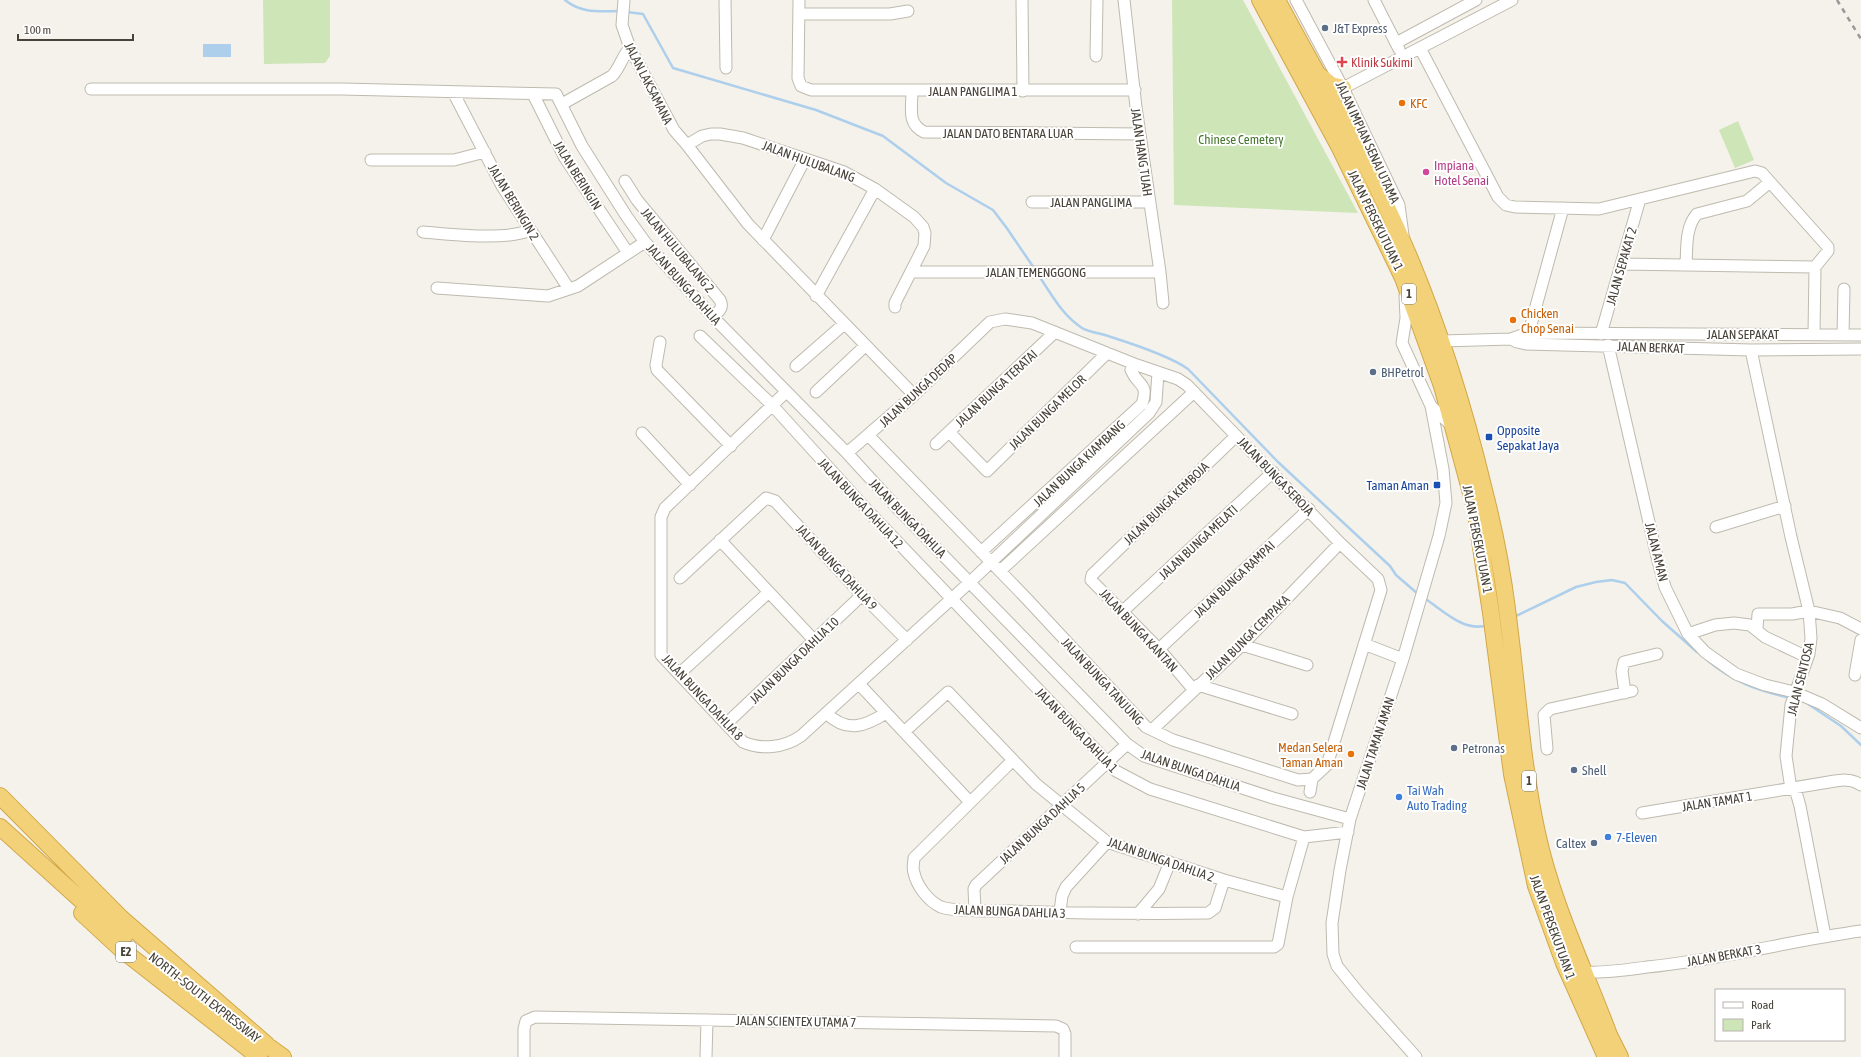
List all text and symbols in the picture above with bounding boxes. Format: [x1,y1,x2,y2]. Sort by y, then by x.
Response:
scale bar [18,16,133,42]
place label: J&T Express [1333,21,1388,36]
text: 100 m [24,23,51,37]
marker: J&T Express [1320,23,1330,33]
street label: JALAN LAKSAMANA [621,40,676,127]
place label: Klinik Sukimi [1351,55,1413,70]
marker: Klinik Sukimi [1336,56,1348,68]
street label: JALAN IMPIAN SENAI UTAMA [1333,79,1403,206]
street label: JALAN PANGLIMA 1 [928,84,1018,99]
place label: KFC [1410,96,1428,111]
marker: KFC [1397,98,1407,108]
street label: JALAN HANG TUAH [1128,107,1155,197]
street label: JALAN DATO BENTARA LUAR [943,126,1074,141]
park label: Chinese Cemetery [1198,132,1284,147]
street label: JALAN BERINGIN [550,138,605,213]
street label: JALAN HULUBALANG [760,138,857,185]
place label: Impiana Hotel Senai [1434,158,1489,188]
street label: JALAN BERINGIN 2 [485,161,542,243]
street label: JALAN PERSEKUTUAN 1 [1345,167,1406,273]
marker: Impiana Hotel Senai [1421,167,1431,177]
street label: JALAN PANGLIMA [1050,195,1132,210]
street label: JALAN HULUBALANG 2 [638,205,717,296]
street label: JALAN SEPAKAT 2 [1603,225,1640,307]
street label: JALAN BUNGA DAHLIA [643,241,724,328]
street label: JALAN TEMENGGONG [986,265,1086,280]
road number: 1 [1402,284,1416,304]
place label: Chicken Chop Senai [1521,306,1574,336]
marker: Chicken Chop Senai [1508,315,1518,325]
street label: JALAN SEPAKAT [1707,327,1780,342]
street label: JALAN BERKAT [1617,339,1685,356]
street label: JALAN BUNGA TERATAI [952,347,1040,430]
street label: JALAN BUNGA DEDAP [876,351,960,430]
place label: BHPetrol [1381,365,1425,380]
marker: BHPetrol [1368,367,1378,377]
street label: JALAN BUNGA MELOR [1006,372,1089,453]
street label: JALAN BUNGA KIAMBANG [1030,417,1128,510]
place label: Opposite Sepakat Jaya [1497,423,1559,453]
marker: Opposite Sepakat Jaya [1484,432,1494,442]
street label: JALAN BUNGA SEROJA [1234,434,1317,519]
street label: JALAN BUNGA DAHLIA 12 [815,455,907,551]
street label: JALAN BUNGA KEMBOJA [1121,458,1212,548]
street label: JALAN BUNGA DAHLIA [866,475,950,561]
place label: Taman Aman [1367,478,1429,493]
marker: Taman Aman [1432,480,1442,490]
street label: JALAN PERSEKUTUAN 1 [1460,484,1495,595]
street label: JALAN BUNGA MELATI [1156,502,1241,583]
street label: JALAN BUNGA DAHLIA 9 [793,521,880,613]
street label: JALAN AMAN [1642,521,1671,583]
street label: JALAN BUNGA RAMPAI [1191,538,1278,621]
street label: JALAN BUNGA KANTAN [1096,586,1181,675]
street label: JALAN BUNGA CEMPAKA [1202,592,1293,683]
street label: JALAN BUNGA DAHLIA 10 [747,614,842,707]
street label: JALAN BUNGA TANJUNG [1058,635,1147,728]
street label: JALAN SENTOSA [1784,640,1817,717]
street label: JALAN BUNGA DAHLIA 8 [659,651,746,743]
street label: JALAN BUNGA DAHLIA 1 [1032,685,1121,776]
street label: JALAN TAMAN AMAN [1353,695,1398,791]
place label: Medan Selera Taman Aman [1278,740,1343,770]
place label: Petronas [1462,741,1505,756]
marker: Petronas [1449,743,1459,753]
street label: JALAN BUNGA DAHLIA [1139,746,1243,795]
marker: Medan Selera Taman Aman [1346,749,1356,759]
place label: Shell [1582,763,1607,778]
marker: Shell [1569,765,1579,775]
road number: 1 [1522,771,1536,791]
street label: JALAN BUNGA DAHLIA 5 [996,780,1088,867]
place label: Tai Wah Auto Trading [1407,783,1467,813]
street label: JALAN TAMAT 1 [1681,789,1753,814]
marker: Tai Wah Auto Trading [1394,792,1404,802]
place label: 7-Eleven [1616,830,1657,845]
marker: 7-Eleven [1603,832,1613,842]
street label: JALAN BUNGA DAHLIA 2 [1106,834,1216,885]
place label: Caltex [1556,836,1587,851]
marker: Caltex [1589,838,1599,848]
street label: JALAN PERSEKUTUAN 1 [1527,873,1578,981]
street label: JALAN BUNGA DAHLIA 3 [954,902,1066,921]
road number: E2 [116,942,136,962]
street label: JALAN BERKAT 3 [1686,942,1763,969]
street label: NORTH–SOUTH EXPRESSWAY [146,949,264,1046]
legend [1715,989,1845,1041]
text: Road [1751,998,1774,1012]
street label: JALAN SCIENTEX UTAMA 7 [736,1013,856,1030]
text: Park [1751,1018,1772,1032]

